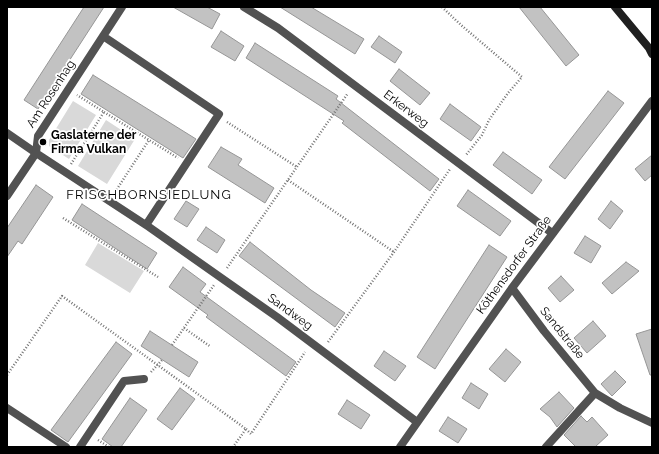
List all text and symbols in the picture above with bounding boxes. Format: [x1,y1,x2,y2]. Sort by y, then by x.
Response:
street label: Am Rosenhag [24,57,78,131]
street label: Erkerweg [381,87,431,131]
place label: Gaslaterne der Firma Vulkan [51,128,136,156]
marker: Gaslaterne der Firma Vulkan [38,137,48,147]
district label: FRISCHBORNSIEDLUNG [66,187,232,203]
street label: Köthensdorfer Straße [474,213,554,317]
street label: Sandweg [265,291,315,333]
street label: Sandstraße [537,304,587,362]

